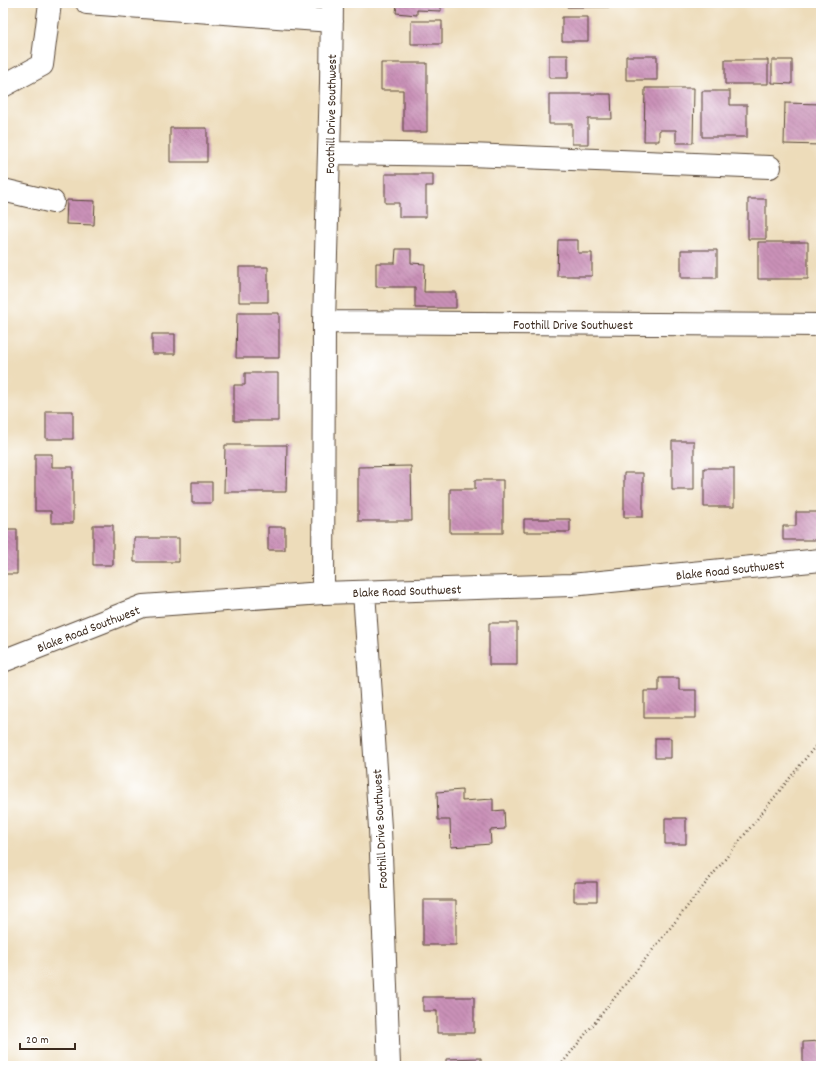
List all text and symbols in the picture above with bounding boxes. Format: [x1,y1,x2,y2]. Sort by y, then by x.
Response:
street label: Foothill Drive Southwest [322,54,343,174]
street label: Foothill Drive Southwest [513,317,633,336]
street label: Blake Road Southwest [675,556,786,587]
street label: Blake Road Southwest [352,581,462,604]
street label: Blake Road Southwest [35,602,143,659]
street label: Foothill Drive Southwest [369,768,394,889]
scale bar [20,1025,75,1051]
text: 20 m [26,1032,49,1049]

